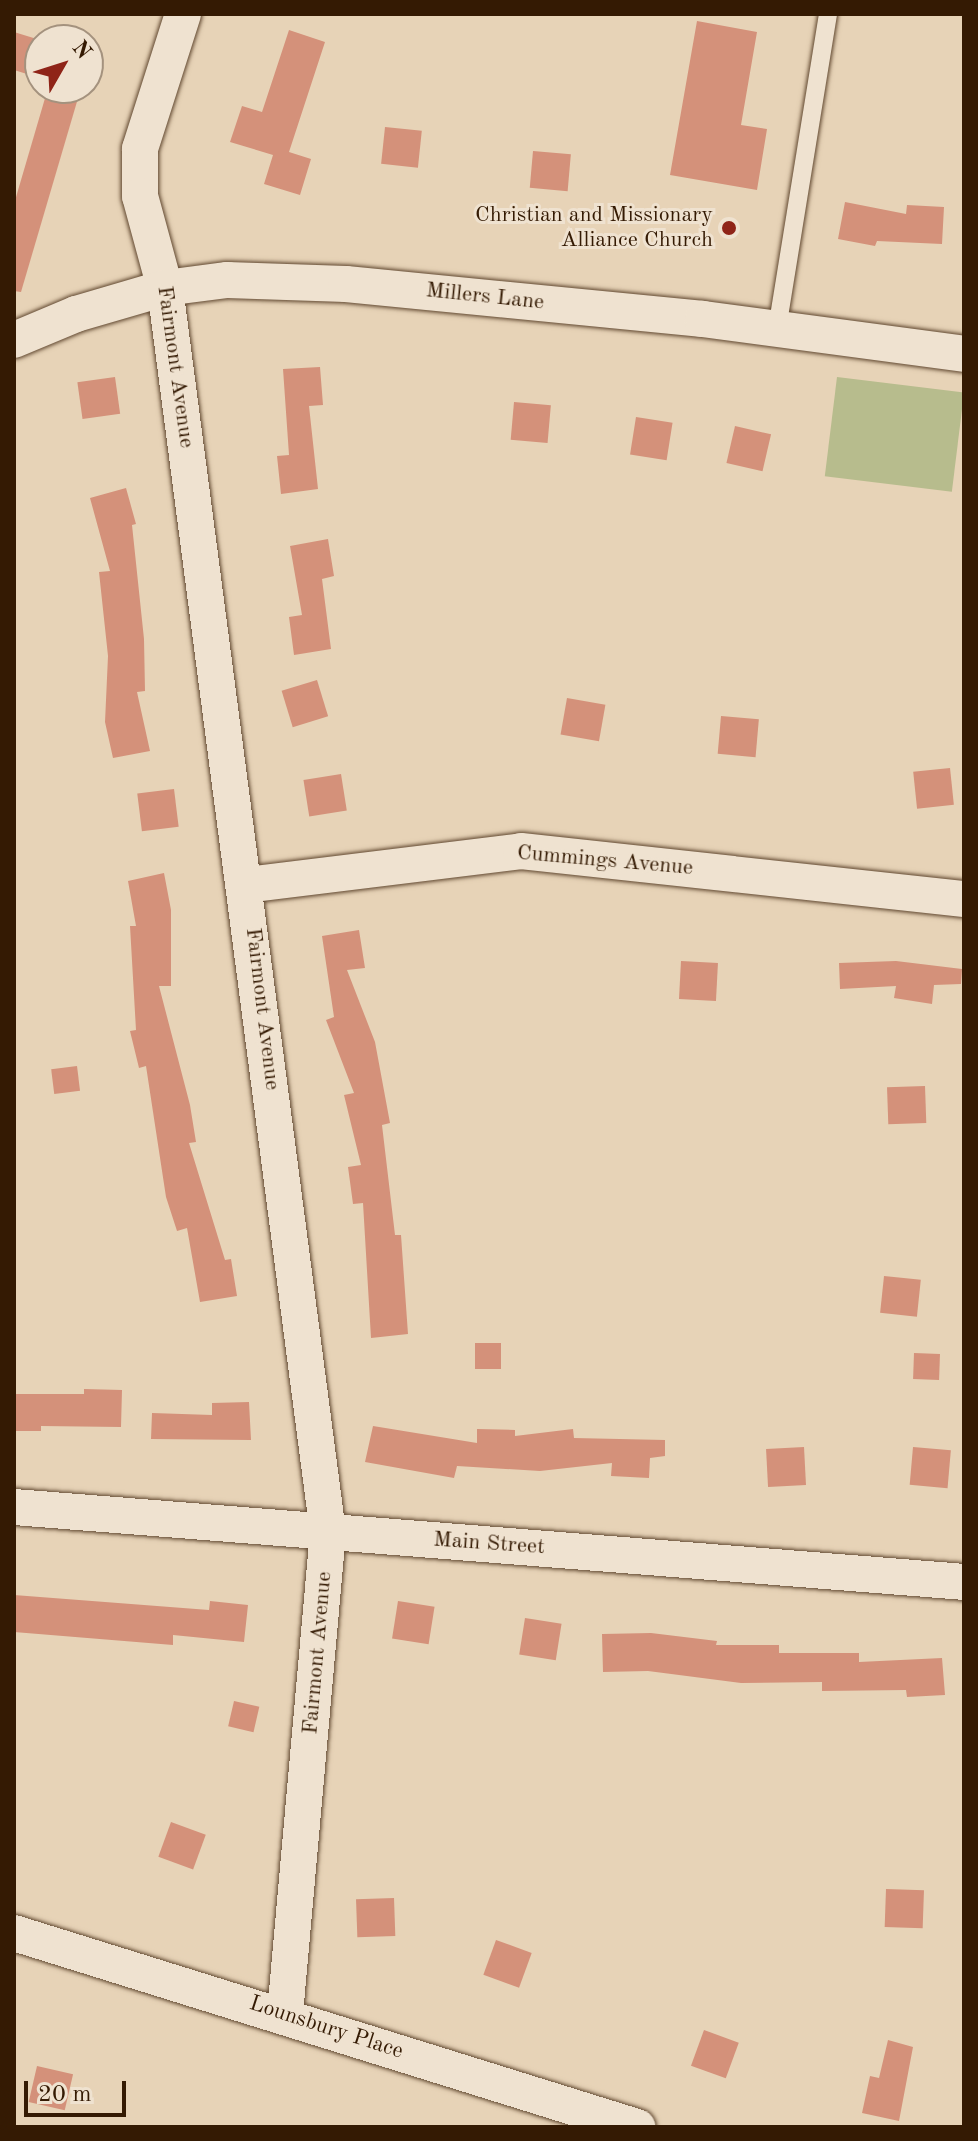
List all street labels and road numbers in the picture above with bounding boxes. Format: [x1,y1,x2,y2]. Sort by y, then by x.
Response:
street label: Millers Lane [425,278,545,316]
street label: Fairmont Avenue [151,284,199,450]
street label: Cummings Avenue [516,840,694,882]
street label: Fairmont Avenue [239,926,285,1092]
street label: Main Street [432,1527,546,1561]
street label: Fairmont Avenue [298,1571,338,1735]
street label: Lounsbury Place [246,1991,406,2065]

